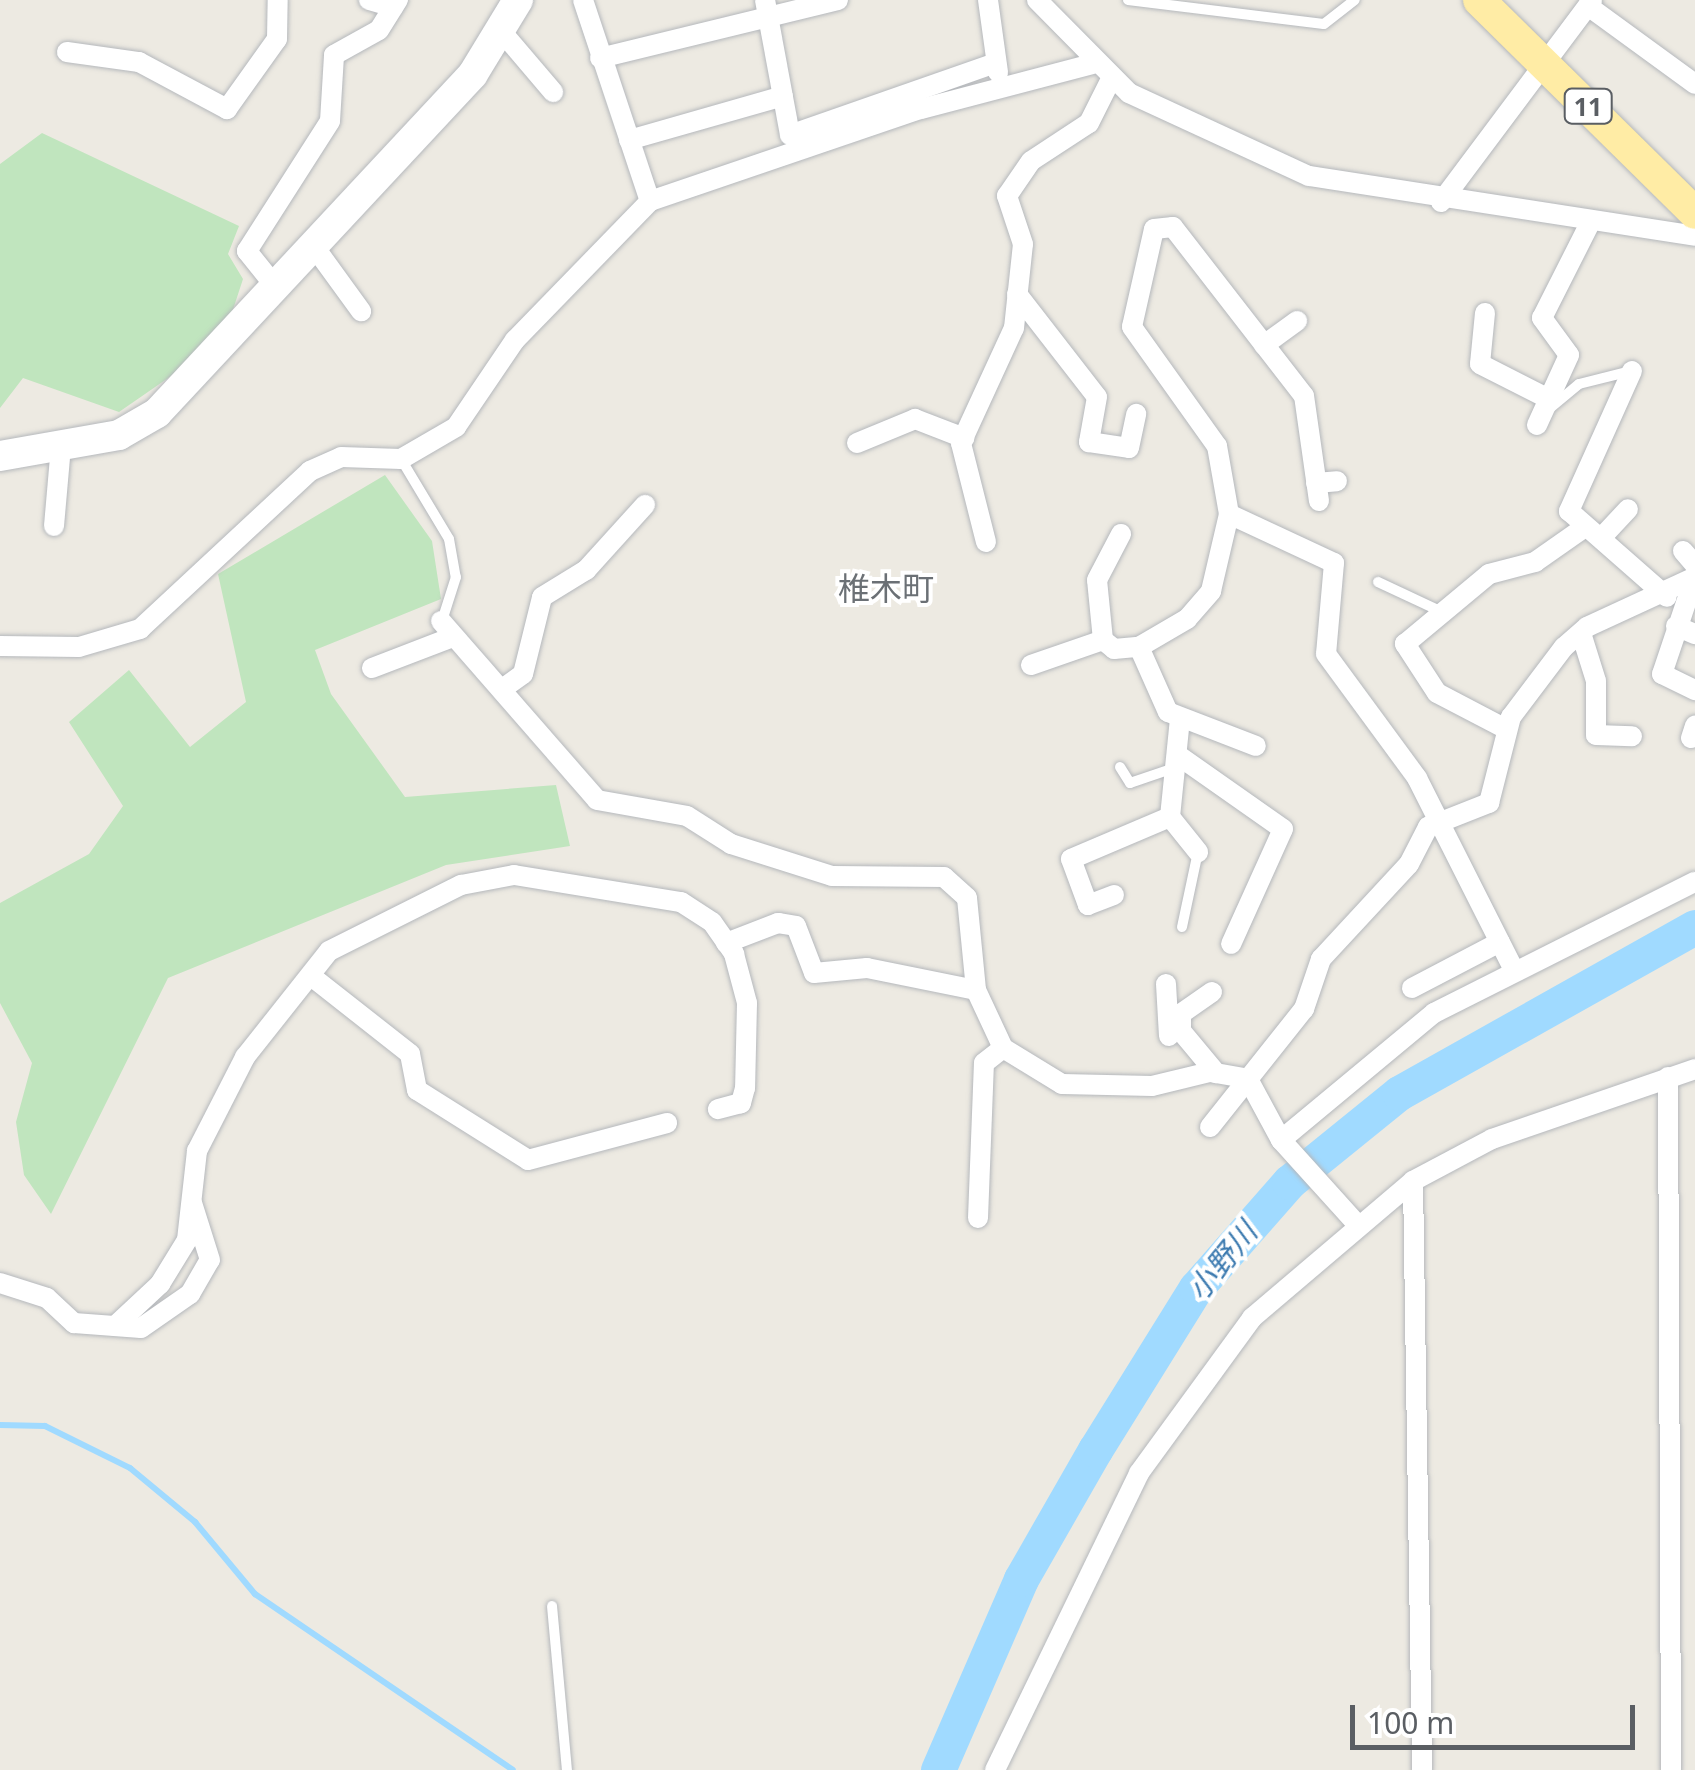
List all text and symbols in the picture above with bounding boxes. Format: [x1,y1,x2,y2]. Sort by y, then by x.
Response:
road number: 11 [1563,86,1613,126]
district label: 椎木町 [838,569,934,607]
water label: 小野川 [1180,1215,1264,1307]
scale bar [1355,1685,1640,1747]
text: 100 m [1367,1702,1454,1743]

